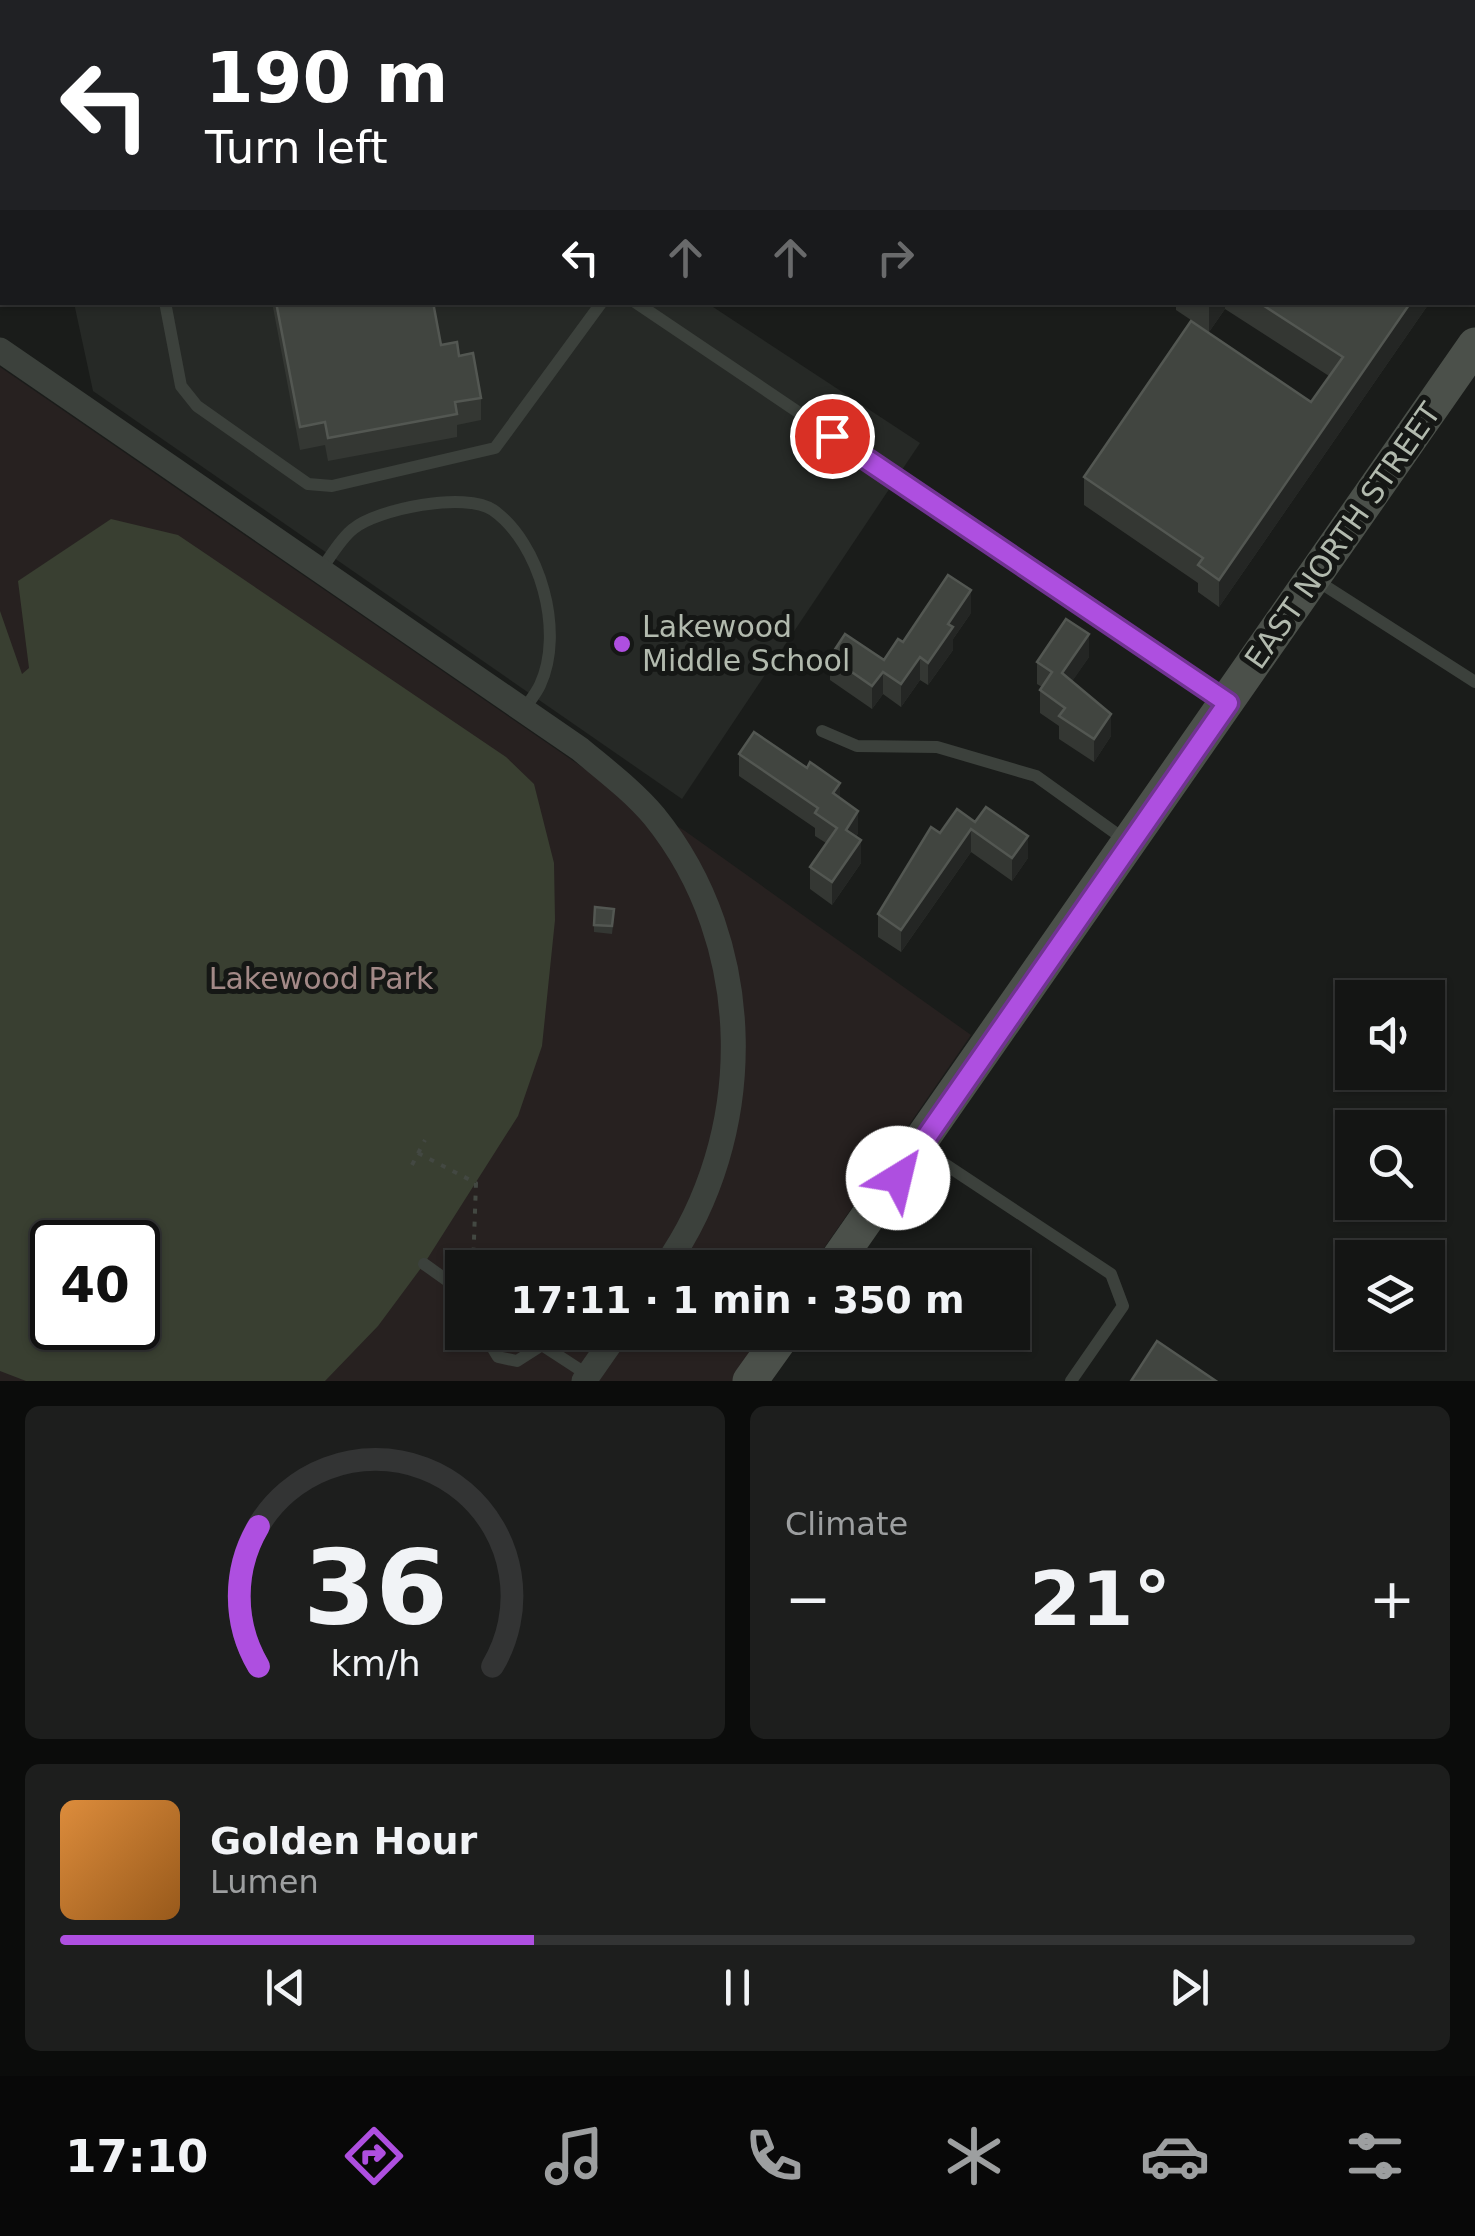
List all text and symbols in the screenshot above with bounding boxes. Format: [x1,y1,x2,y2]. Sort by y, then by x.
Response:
text: 190 m [205,37,448,119]
icon: left [40,40,170,170]
text: Turn left [205,121,388,174]
icon: left [553,230,608,285]
icon: ahead [658,230,713,285]
icon: ahead [763,230,818,285]
icon: right [868,230,923,285]
pin [790,394,875,479]
street label: EAST NORTH STREET [1238,396,1448,675]
icon: arrive [805,409,860,464]
place label: Lakewood Middle School [642,609,850,678]
marker: Lakewood Middle School [611,633,633,655]
park label: Lakewood Park [209,961,434,996]
map controls [1335,980,1445,1350]
button: sound [1335,980,1445,1090]
button: search [1335,1110,1445,1220]
position arrow [846,1126,950,1230]
speed limit sign: 40 [30,1220,160,1350]
button: layers [1335,1240,1445,1350]
text: 17:11 · 1 min · 350 m [510,1278,965,1322]
text: Climate [785,1505,908,1543]
text: 36 [303,1527,447,1649]
text: 21° [1029,1555,1171,1643]
text: − [785,1567,831,1631]
text: + [1369,1567,1415,1631]
text: km/h [330,1643,420,1684]
text: Golden Hour [210,1819,477,1863]
text: Lumen [210,1863,319,1901]
icon: previous [258,1960,313,2015]
icon: pause [710,1960,765,2015]
icon: next [1162,1960,1217,2015]
icon: directions [339,2121,409,2191]
icon: music [539,2121,609,2191]
icon: phone [739,2121,809,2191]
icon: climate [939,2121,1009,2191]
icon: car [1140,2121,1210,2191]
icon: filters [1340,2121,1410,2191]
text: 17:10 [65,2130,208,2183]

